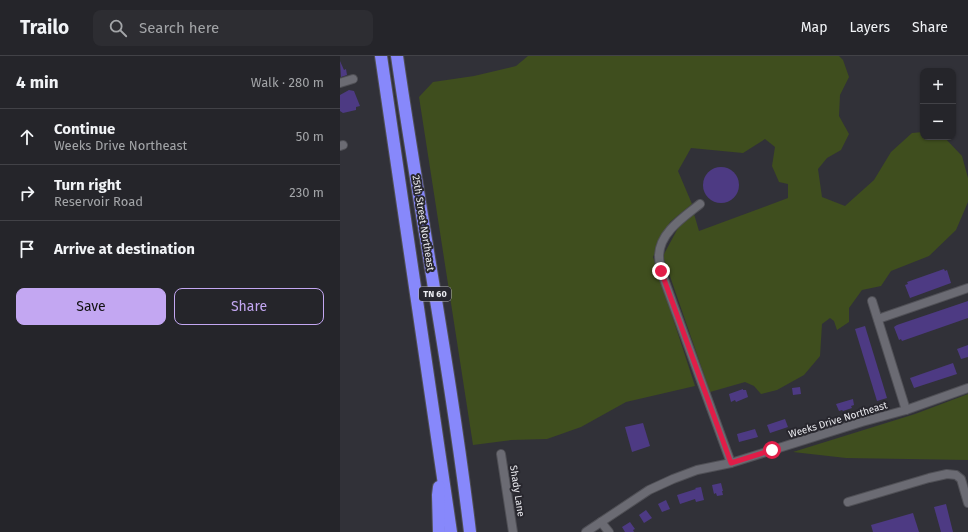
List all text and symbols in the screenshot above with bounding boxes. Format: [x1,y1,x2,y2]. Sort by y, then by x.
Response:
search box [93,10,373,46]
text: Trailo [20,16,69,39]
icon: search [107,17,129,39]
text: Search here [139,19,219,37]
text: Map [801,19,827,36]
text: Layers [849,19,890,36]
text: Share [912,19,948,36]
map controls [920,68,956,140]
button: + [920,68,956,104]
text: 4 min [16,72,59,93]
text: Walk · 280 m [251,75,324,90]
button: − [920,104,956,140]
text: Continue [54,120,115,138]
icon: ahead [16,126,38,148]
text: 50 m [296,129,324,144]
text: Weeks Drive Northeast [54,138,187,153]
street label: 25th Street Northeast [410,174,437,272]
text: Turn right [54,176,121,194]
icon: right [16,182,38,204]
text: 230 m [289,185,324,200]
text: Reservoir Road [54,194,143,209]
icon: arrive [16,238,38,260]
text: Arrive at destination [54,240,195,258]
route end [652,262,670,280]
road number: TN 60 [419,287,451,301]
button: Save [16,288,166,325]
button: Share [174,288,324,325]
street label: Weeks Drive Northeast [787,399,889,441]
route start [763,441,781,459]
street label: Shady Lane [507,464,527,518]

